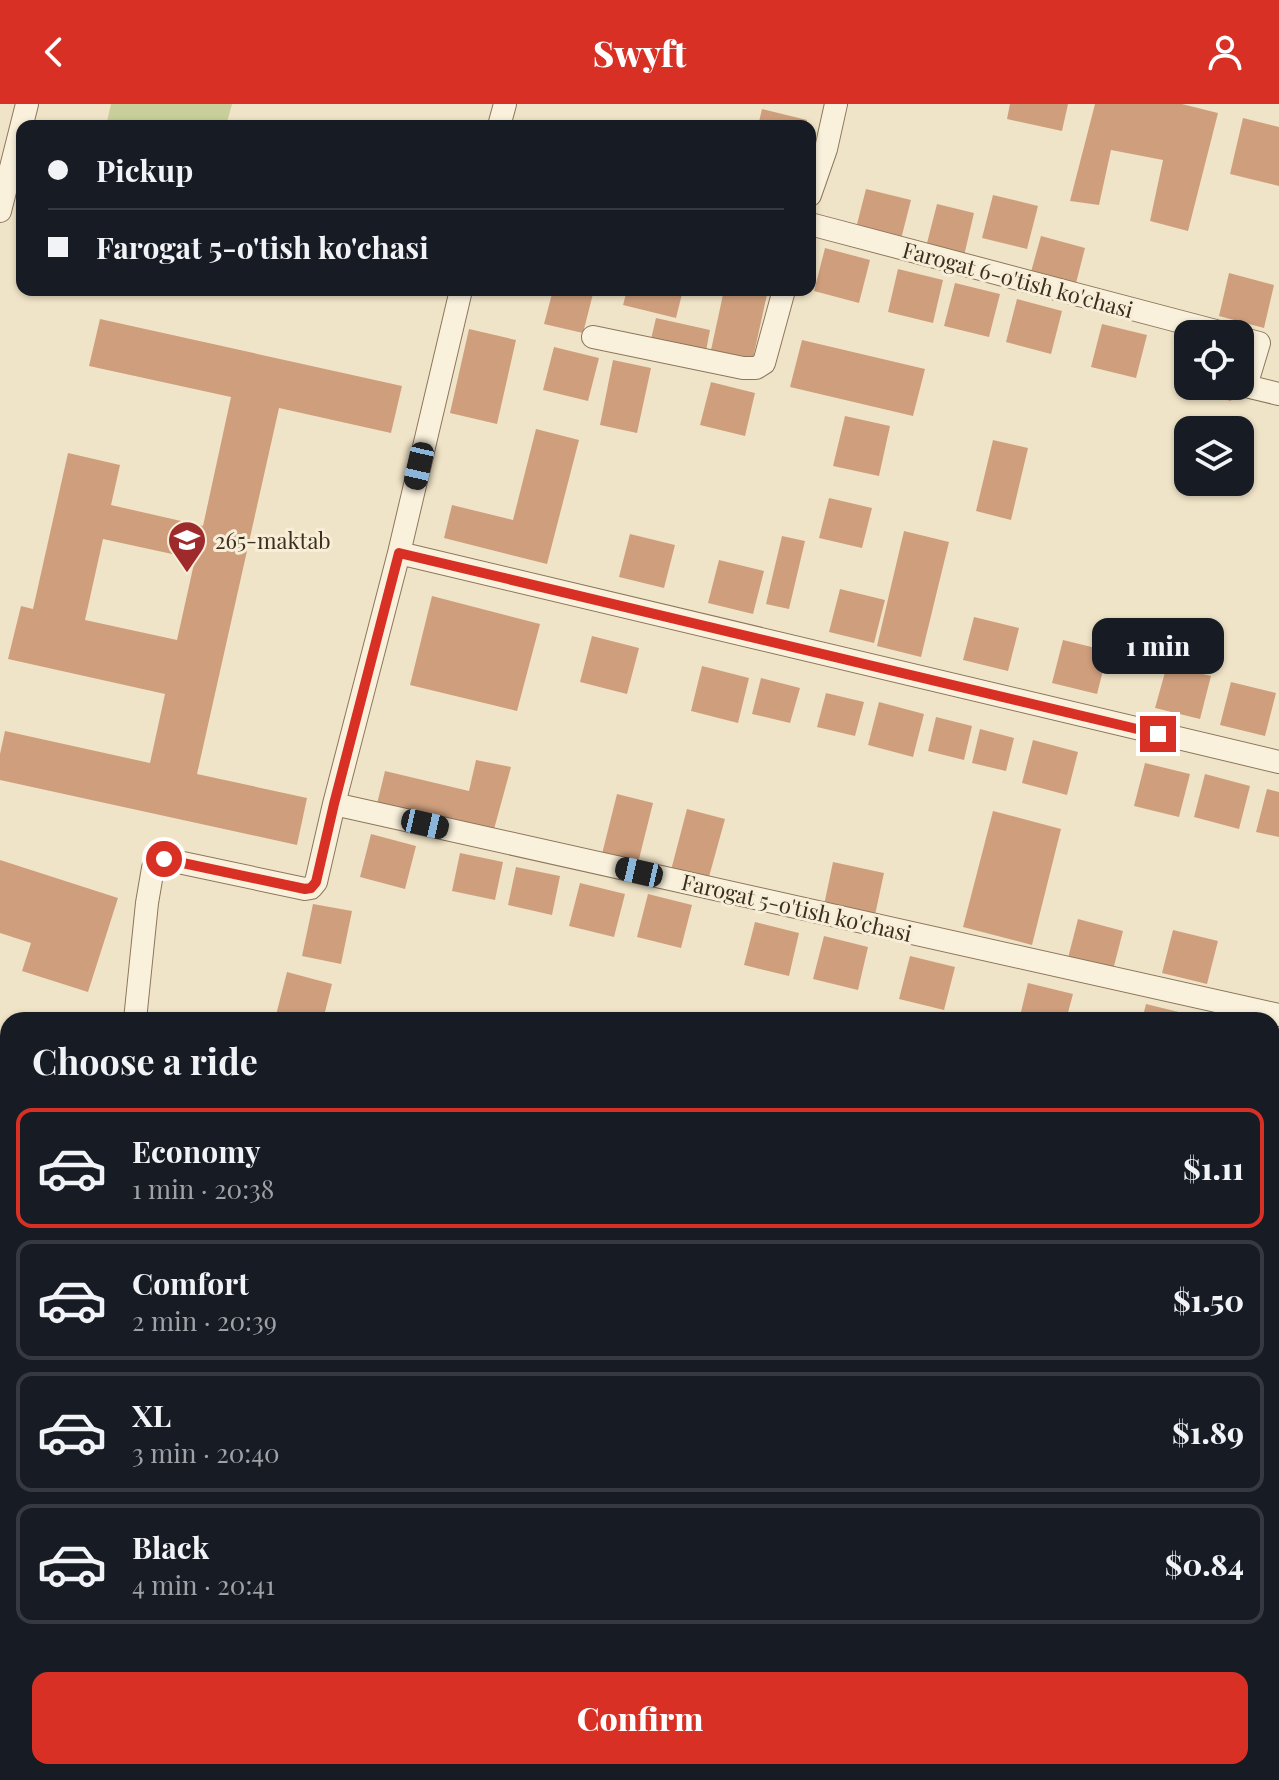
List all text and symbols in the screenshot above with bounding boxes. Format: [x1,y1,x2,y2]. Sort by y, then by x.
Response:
text: Swyft [593,28,686,76]
icon: back [32,30,76,74]
icon: person [1203,30,1247,74]
text: Pickup [96,150,193,190]
text: Farogat 5-o'tish ko'chasi [96,227,429,267]
street label: Farogat 6-o'tish ko'chasi [899,234,1137,324]
map controls [1174,320,1254,496]
button: locate [1174,320,1254,400]
button: layers [1174,416,1254,496]
car [402,440,436,492]
school or university icon: 265-maktab [166,519,208,574]
place label: 265-maktab [215,525,331,555]
callout: 1 min [1092,618,1224,674]
text: 1 min [1126,628,1190,663]
route end [1140,716,1176,752]
car [399,807,451,841]
route start [146,841,182,877]
car [613,855,665,889]
street label: Farogat 5-o'tish ko'chasi [679,866,915,948]
text: Choose a ride [32,1036,258,1084]
text: Economy [132,1131,261,1171]
icon: car [36,1132,108,1204]
text: $1.11 [1183,1148,1244,1188]
text: 1 min · 20:38 [132,1171,274,1206]
text: Comfort [132,1263,249,1303]
icon: car [36,1264,108,1336]
text: $1.50 [1173,1280,1244,1320]
text: 2 min · 20:39 [132,1303,277,1338]
text: XL [132,1395,171,1435]
icon: car [36,1396,108,1468]
text: $1.89 [1172,1412,1244,1452]
text: 3 min · 20:40 [132,1435,280,1470]
text: Black [132,1527,209,1567]
icon: car [36,1528,108,1600]
text: $0.84 [1165,1544,1244,1584]
text: 4 min · 20:41 [132,1567,275,1602]
button: Confirm [32,1672,1248,1764]

